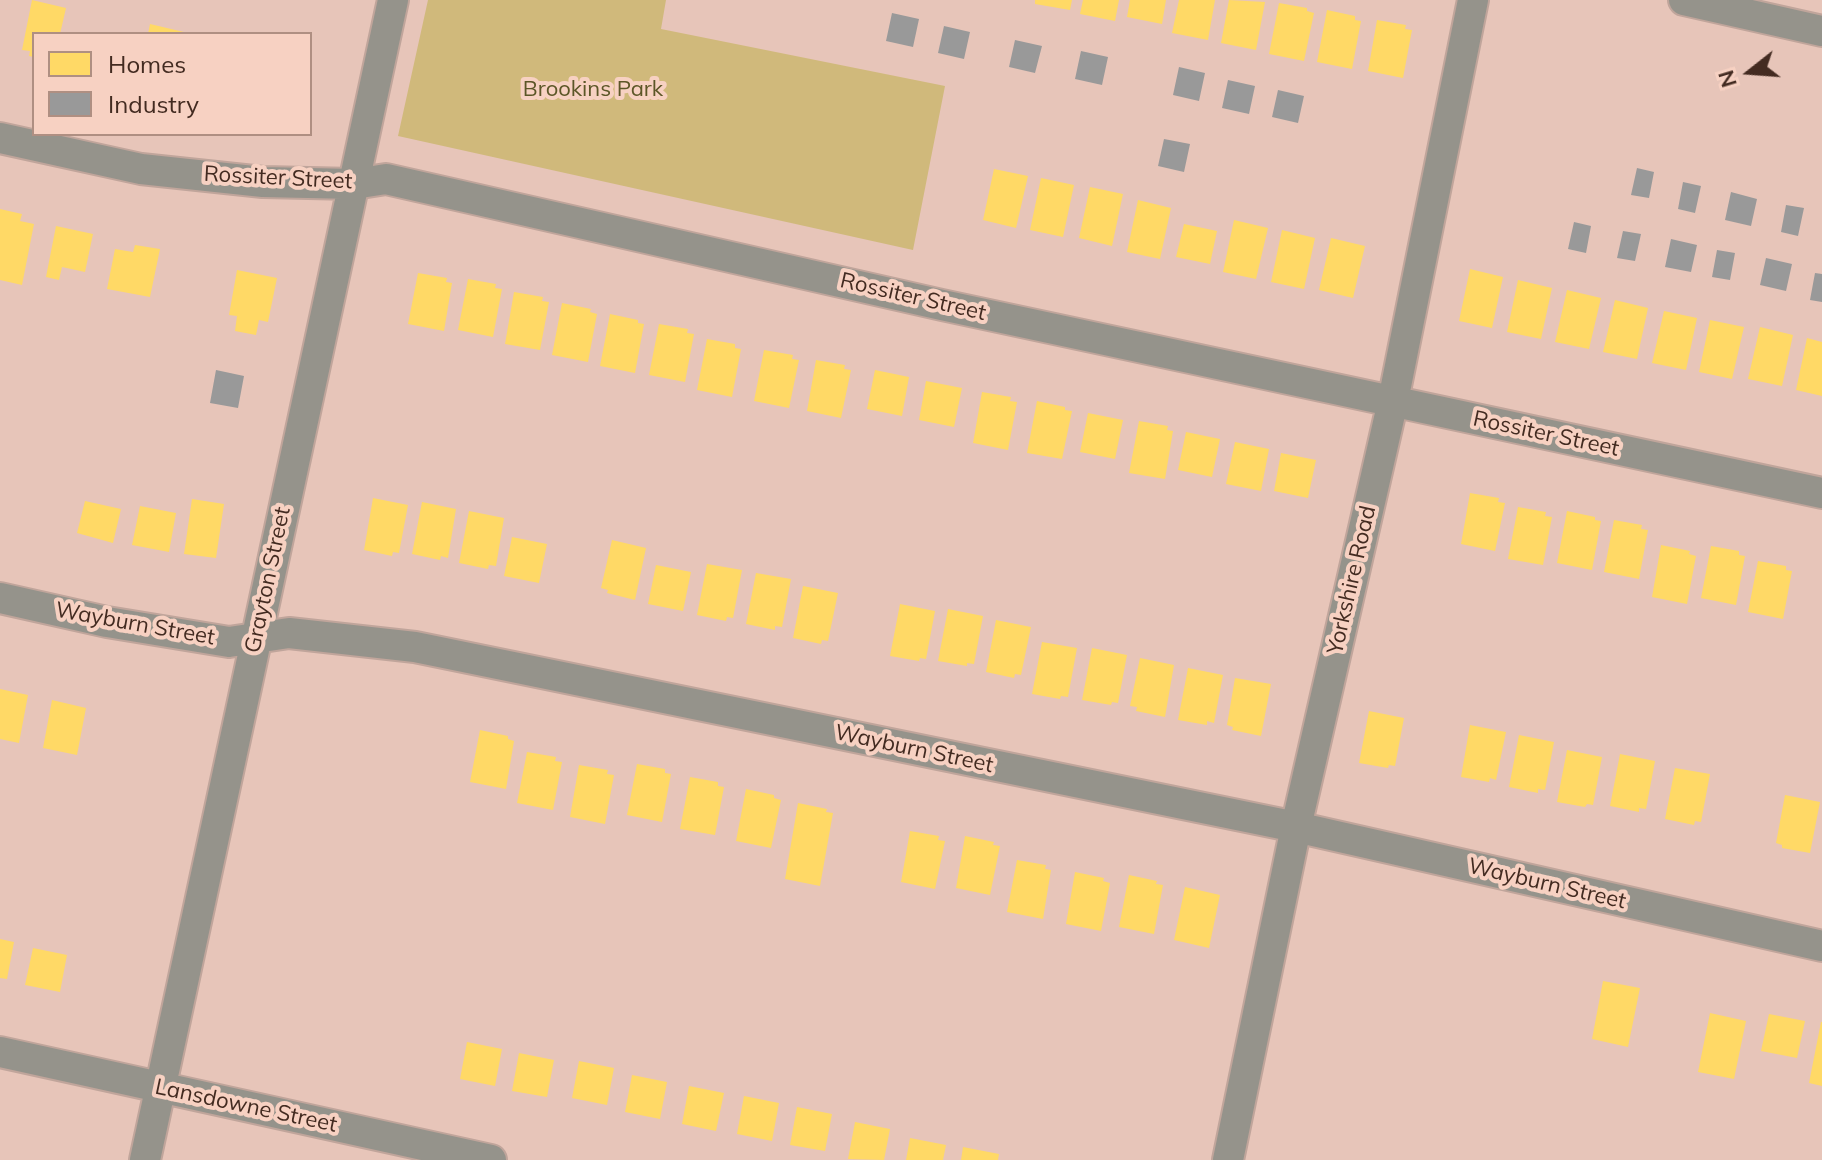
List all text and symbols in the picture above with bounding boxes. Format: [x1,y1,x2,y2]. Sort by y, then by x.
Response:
legend [32,32,312,136]
north arrow [1710,32,1790,112]
text: Homes [108,49,186,79]
text: N [1711,67,1743,91]
park label: Brookins Park [523,76,663,102]
text: Industry [108,89,199,119]
street label: Rossiter Street [203,161,353,195]
street label: Rossiter Street [838,267,988,327]
street label: Rossiter Street [1471,406,1621,462]
street label: Yorkshire Road [1322,503,1382,657]
street label: Grayton Street [240,505,296,655]
street label: Wayburn Street [53,597,217,651]
street label: Wayburn Street [832,719,996,779]
street label: Wayburn Street [1465,853,1629,915]
street label: Lansdowne Street [153,1074,339,1138]

